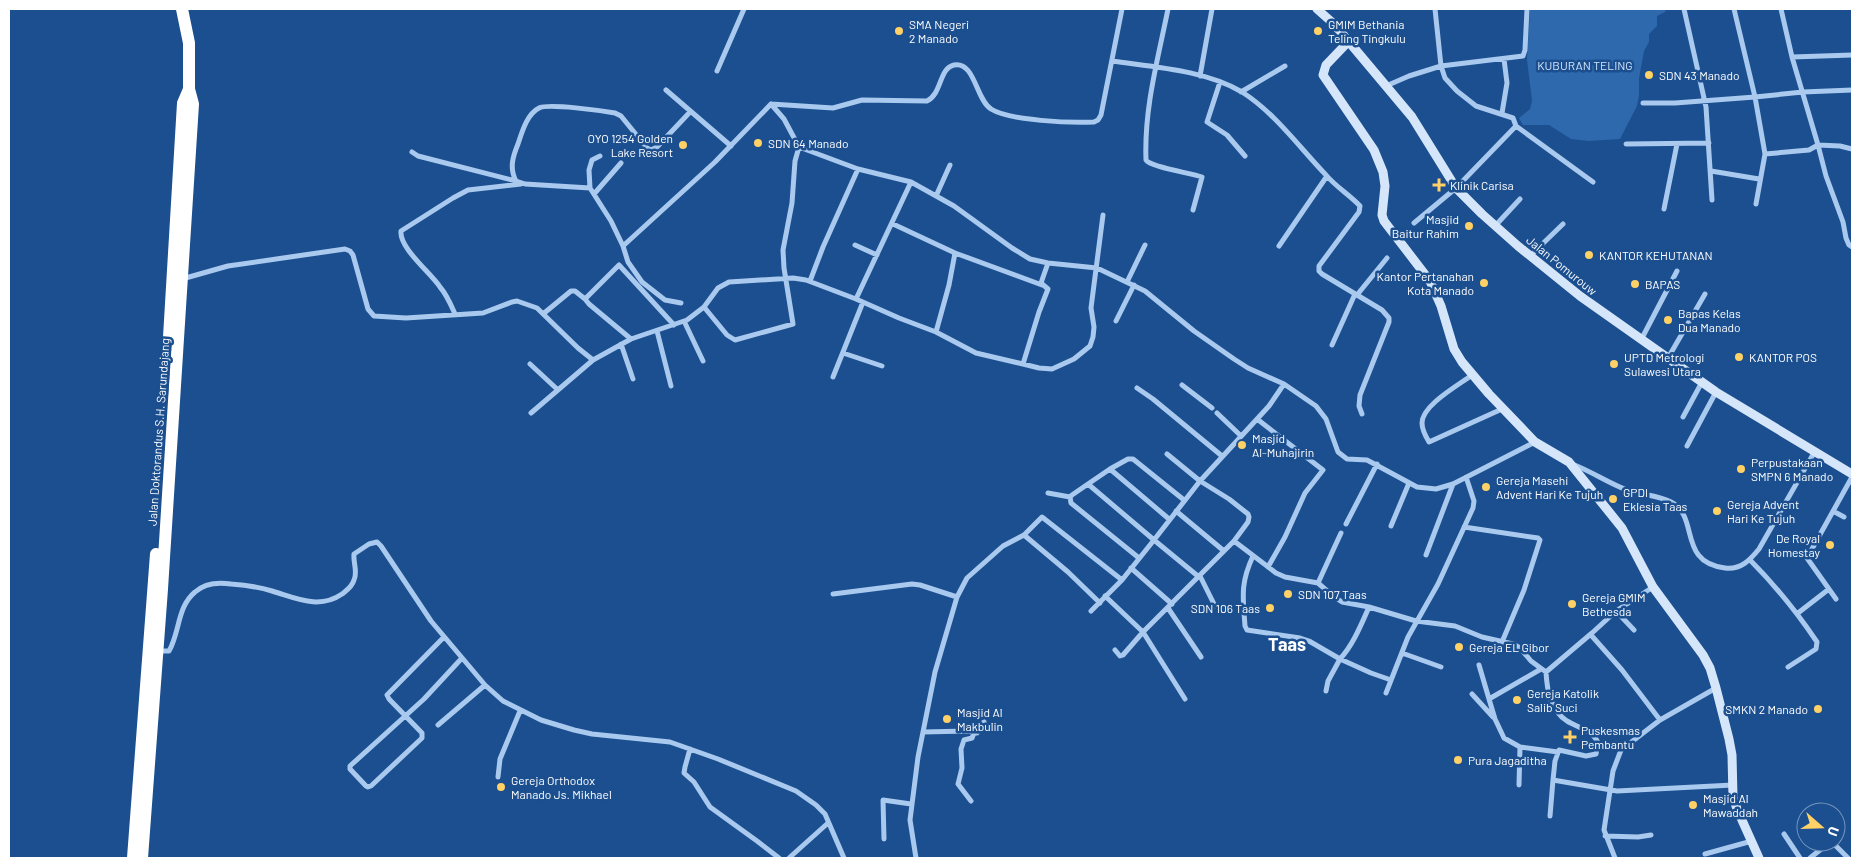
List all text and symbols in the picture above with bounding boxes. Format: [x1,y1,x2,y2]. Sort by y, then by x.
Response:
place label: SMA Negeri 2 Manado [909,17,969,45]
place label: GMIM Bethania Teling Tingkulu [1328,17,1406,45]
marker: SMA Negeri 2 Manado [893,25,905,37]
marker: GMIM Bethania Teling Tingkulu [1312,25,1324,37]
park label: KUBURAN TELING [1537,58,1633,72]
place label: SDN 43 Manado [1659,68,1740,82]
marker: SDN 43 Manado [1643,69,1655,81]
place label: OYO 1254 Golden Lake Resort [587,131,673,159]
place label: SDN 64 Manado [768,136,849,150]
marker: SDN 64 Manado [752,137,764,149]
marker: OYO 1254 Golden Lake Resort [677,139,689,151]
marker: Klinik Carisa [1432,178,1446,192]
place label: Klinik Carisa [1450,178,1514,192]
place label: Masjid Baitur Rahim [1392,212,1459,240]
marker: Masjid Baitur Rahim [1463,220,1475,232]
street label: Jalan Pomurouw [1524,232,1600,298]
place label: KANTOR KEHUTANAN [1599,248,1713,262]
marker: KANTOR KEHUTANAN [1583,249,1595,261]
place label: Kantor Pertanahan Kota Manado [1377,269,1474,297]
marker: Kantor Pertanahan Kota Manado [1478,277,1490,289]
place label: BAPAS [1645,277,1680,291]
marker: BAPAS [1629,278,1641,290]
place label: Bapas Kelas Dua Manado [1678,306,1741,334]
marker: Bapas Kelas Dua Manado [1662,314,1674,326]
street label: Jalan Doktorandus S.H. Sarundajang [144,338,172,526]
place label: UPTD Metrologi Sulawesi Utara [1624,350,1704,378]
place label: KANTOR POS [1749,350,1817,364]
marker: KANTOR POS [1733,351,1745,363]
marker: UPTD Metrologi Sulawesi Utara [1608,358,1620,370]
place label: Masjid Al-Muhajirin [1252,431,1314,459]
marker: Masjid Al-Muhajirin [1236,439,1248,451]
place label: Perpustakaan SMPN 6 Manado [1751,455,1833,483]
marker: Perpustakaan SMPN 6 Manado [1735,463,1747,475]
place label: Gereja Masehi Advent Hari Ke Tujuh [1496,473,1603,501]
marker: Gereja Masehi Advent Hari Ke Tujuh [1480,481,1492,493]
place label: GPDI Eklesia Taas [1623,485,1688,513]
marker: GPDI Eklesia Taas [1607,493,1619,505]
place label: Gereja Advent Hari Ke Tujuh [1727,497,1799,525]
marker: Gereja Advent Hari Ke Tujuh [1711,505,1723,517]
place label: De Royal Homestay [1768,531,1820,559]
marker: De Royal Homestay [1824,539,1836,551]
place label: SDN 107 Taas [1298,587,1367,601]
marker: SDN 107 Taas [1282,588,1294,600]
place label: Gereja GMIM Bethesda [1582,590,1646,618]
marker: Gereja GMIM Bethesda [1566,598,1578,610]
place label: SDN 106 Taas [1191,601,1260,615]
marker: SDN 106 Taas [1264,602,1276,614]
district label: Taas [1268,633,1306,655]
place label: Gereja EL Gibor [1469,640,1550,654]
marker: Gereja EL Gibor [1453,641,1465,653]
place label: Gereja Katolik Salib Suci [1527,686,1599,714]
marker: Gereja Katolik Salib Suci [1511,694,1523,706]
place label: SMKN 2 Manado [1725,702,1808,716]
marker: SMKN 2 Manado [1812,703,1824,715]
place label: Masjid Al Makbulin [957,705,1003,733]
marker: Masjid Al Makbulin [941,713,953,725]
place label: Puskesmas Pembantu [1581,723,1640,751]
marker: Puskesmas Pembantu [1563,730,1577,744]
place label: Pura Jagaditha [1468,753,1547,767]
marker: Pura Jagaditha [1452,754,1464,766]
place label: Gereja Orthodox Manado Js. Mikhael [511,773,612,801]
marker: Gereja Orthodox Manado Js. Mikhael [495,781,507,793]
place label: Masjid Al Mawaddah [1703,791,1758,819]
marker: Masjid Al Mawaddah [1687,799,1699,811]
north arrow [1796,802,1846,852]
text: U [1824,825,1843,839]

